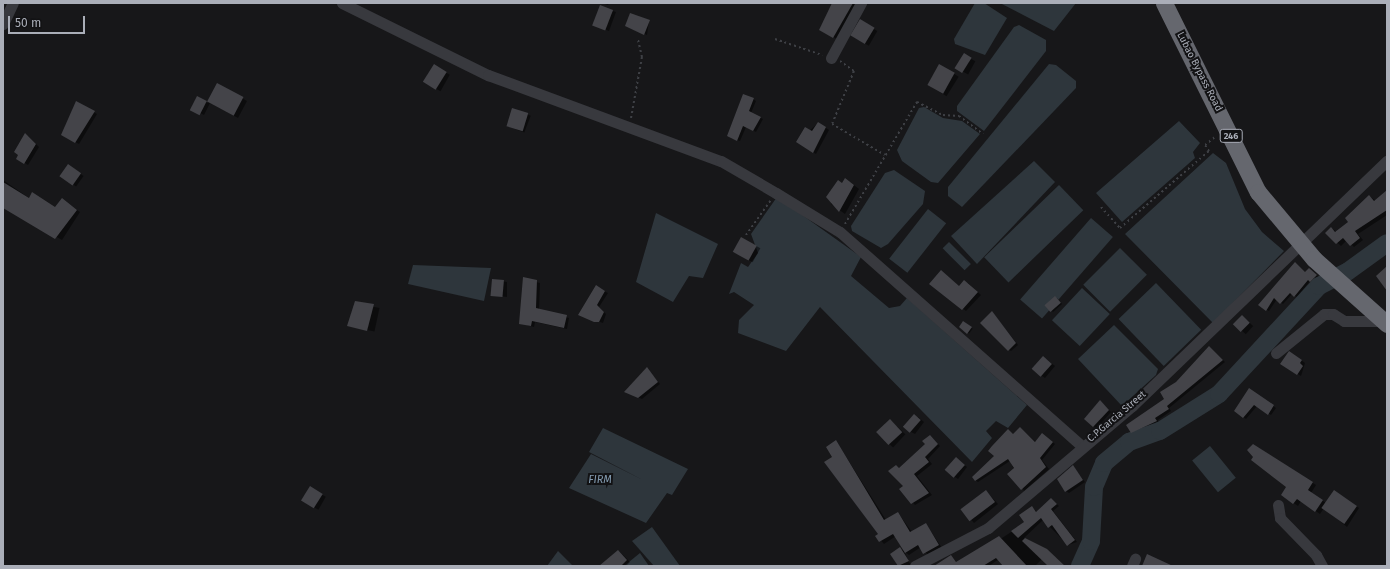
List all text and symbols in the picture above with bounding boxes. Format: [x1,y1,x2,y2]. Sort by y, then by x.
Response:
scale bar [10,8,87,34]
text: 50 m [15,16,41,30]
street label: Lubao Bypass Road [1174,30,1224,114]
road number: 246 [1219,129,1243,143]
street label: C.P.Garcia Street [1085,389,1149,445]
water label: FIRM [588,473,612,487]

